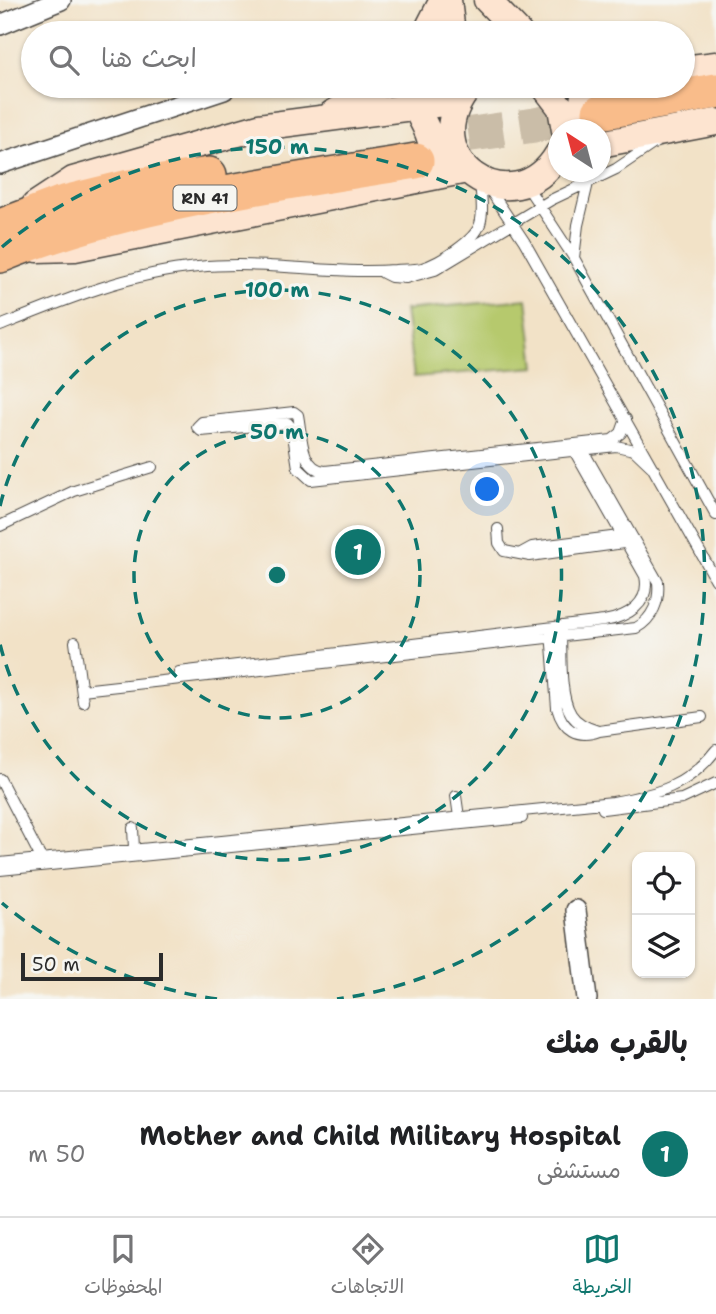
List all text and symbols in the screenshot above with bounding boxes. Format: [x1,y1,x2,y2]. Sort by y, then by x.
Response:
search box [21,21,695,98]
text: ابحث هنا [101,40,197,75]
icon: search [45,41,83,79]
north arrow [548,119,611,182]
text: 150 m [245,133,309,161]
road number: RN 41 [174,186,236,210]
text: 100 m [245,276,309,304]
text: 50 m [250,418,304,446]
your location [470,472,504,506]
pin: 1 [335,526,381,578]
centre of rings [265,563,289,587]
map controls [632,852,695,978]
button: locate [632,852,695,915]
button: layers [632,915,695,978]
scale bar [21,950,163,982]
text: 50 m [32,952,80,977]
text: بالقرب منك [546,1022,688,1063]
text: Mother and Child Military Hospital [139,1118,621,1153]
text: 50 m [28,1139,86,1169]
text: 1 [660,1139,670,1169]
text: مستشفى [537,1155,621,1185]
tab: المحفوظات [84,1230,162,1303]
tab: الاتجاهات [331,1230,404,1303]
tab: الخريطة [573,1230,632,1303]

